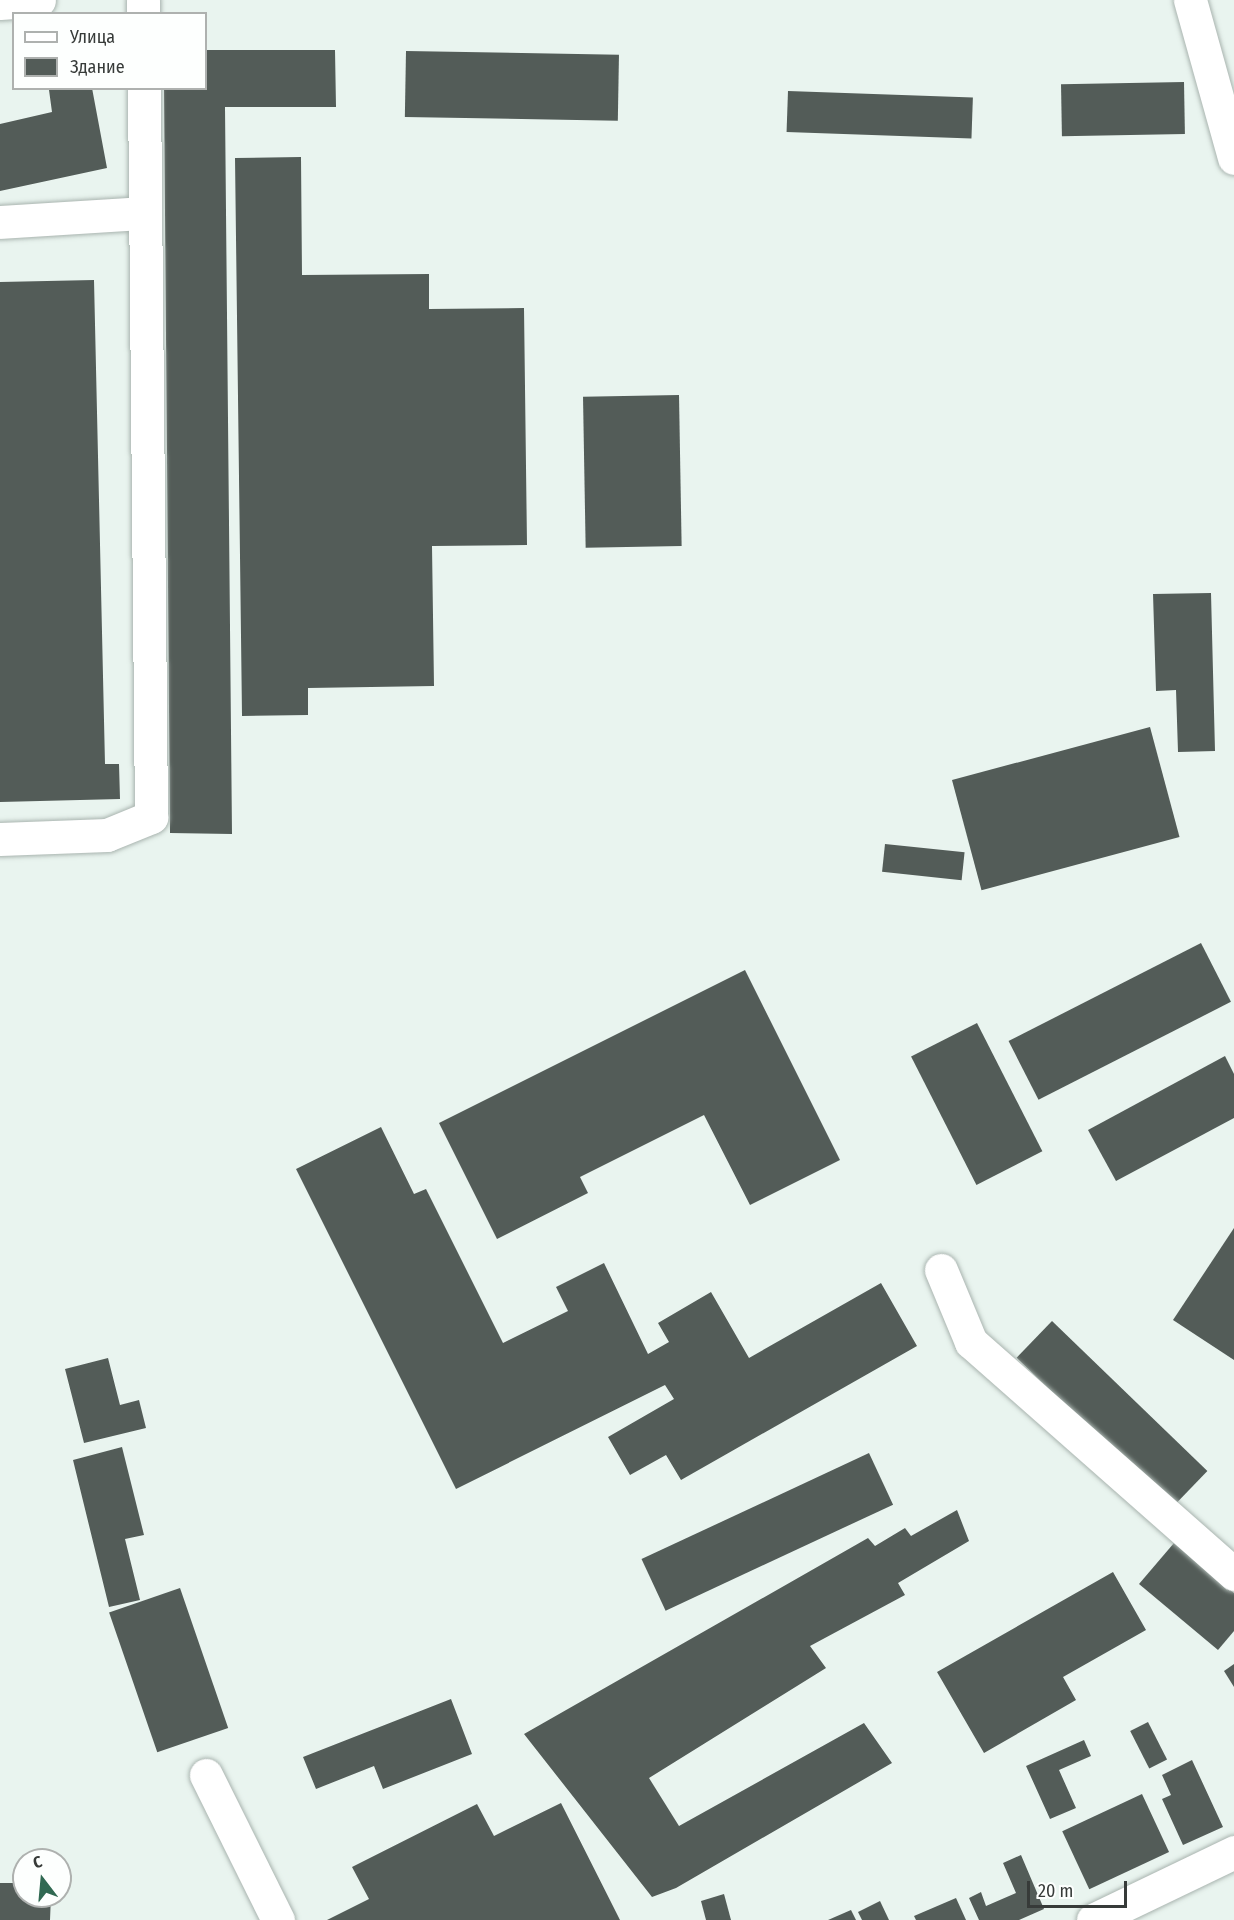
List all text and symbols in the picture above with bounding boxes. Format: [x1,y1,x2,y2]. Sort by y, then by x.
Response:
legend [12,12,207,90]
text: Улица [70,26,115,48]
text: Здание [70,56,125,78]
north arrow [12,1848,72,1908]
text: С [31,1852,44,1872]
scale bar [1030,1869,1130,1907]
text: 20 m [1038,1880,1073,1902]

